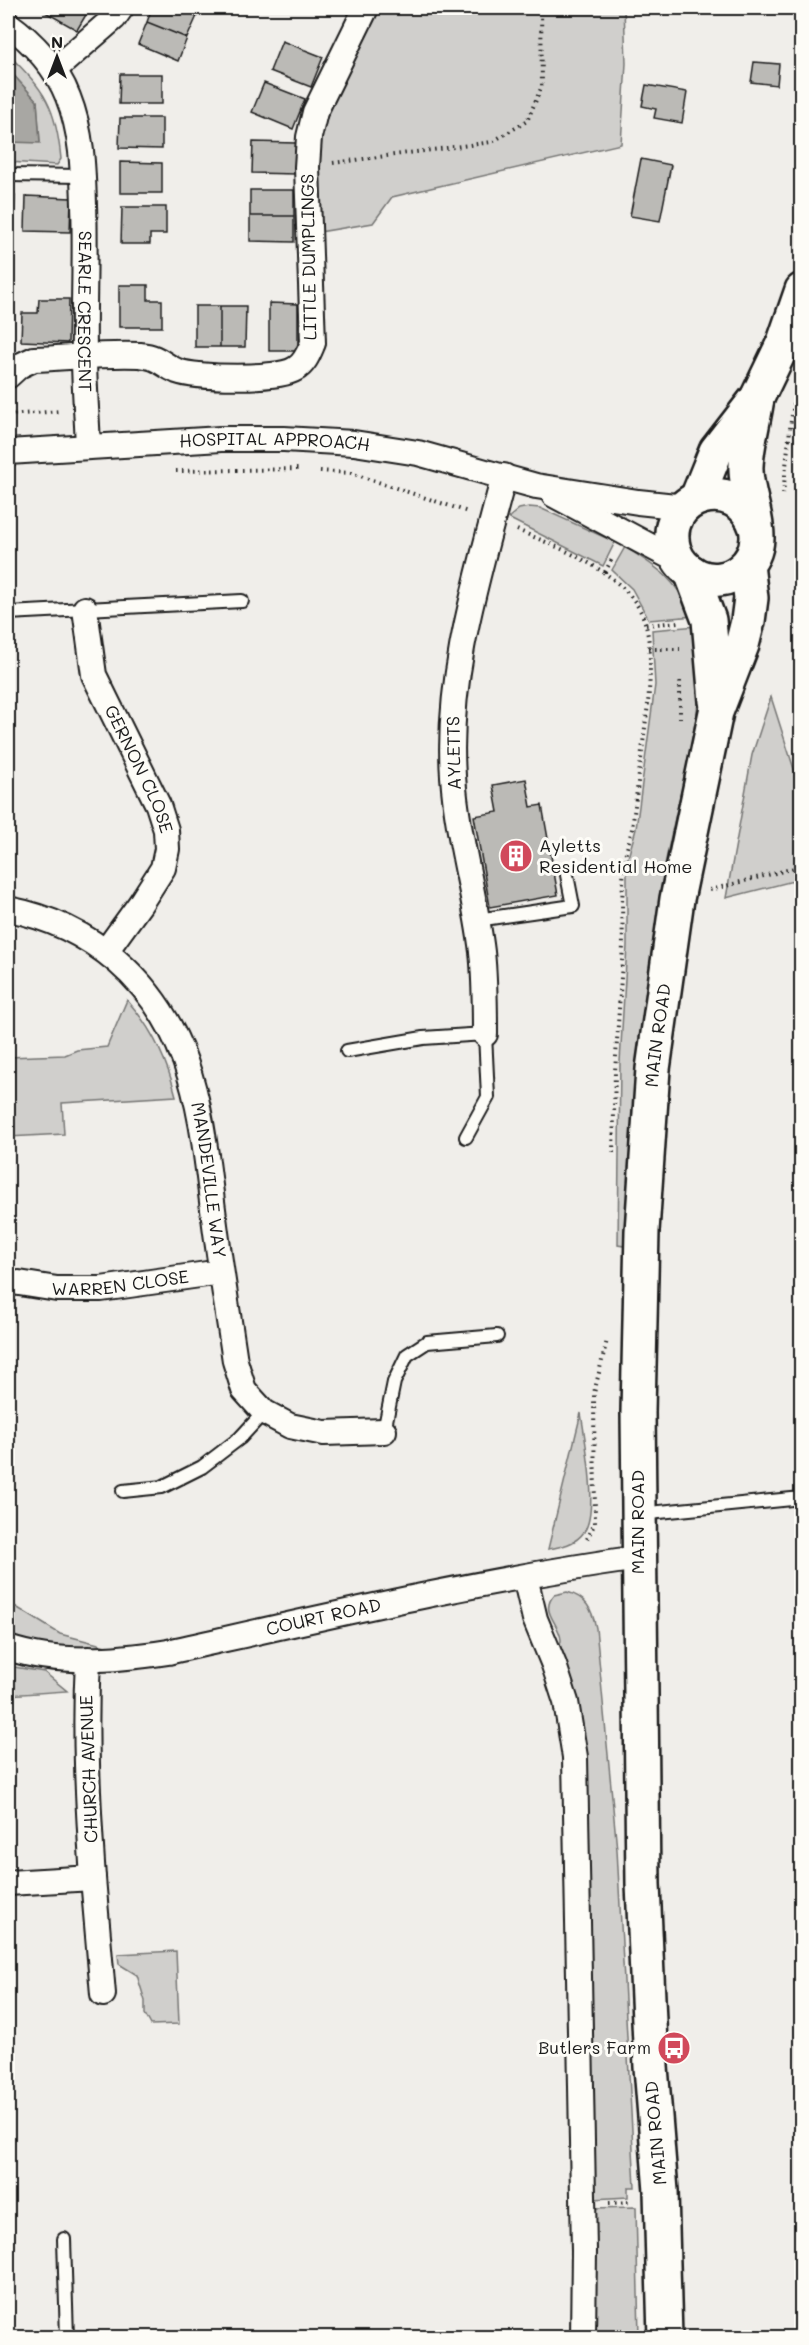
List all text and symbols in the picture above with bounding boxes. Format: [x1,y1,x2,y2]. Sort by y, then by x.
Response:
north arrow [27,27,87,87]
text: N [51,31,63,52]
street label: LITTLE DUMPLINGS [295,173,321,341]
street label: SEARLE CRESCENT [73,231,98,393]
street label: HOSPITAL APPROACH [178,426,372,456]
street label: GERNON CLOSE [100,701,179,836]
street label: AYLETTS [440,716,466,790]
place label: Ayletts Residential Home [539,833,692,878]
building icon: Ayletts Residential Home [498,838,534,874]
street label: MAIN ROAD [639,982,676,1088]
street label: MANDEVILLE WAY [186,1100,232,1260]
street label: WARREN CLOSE [52,1264,190,1300]
street label: MAIN ROAD [625,1470,649,1574]
street label: COURT ROAD [264,1592,383,1641]
street label: CHURCH AVENUE [73,1695,103,1843]
bus stop icon: Butlers Farm [656,2030,692,2066]
place label: Butlers Farm [538,2035,651,2059]
street label: MAIN ROAD [639,2080,672,2186]

